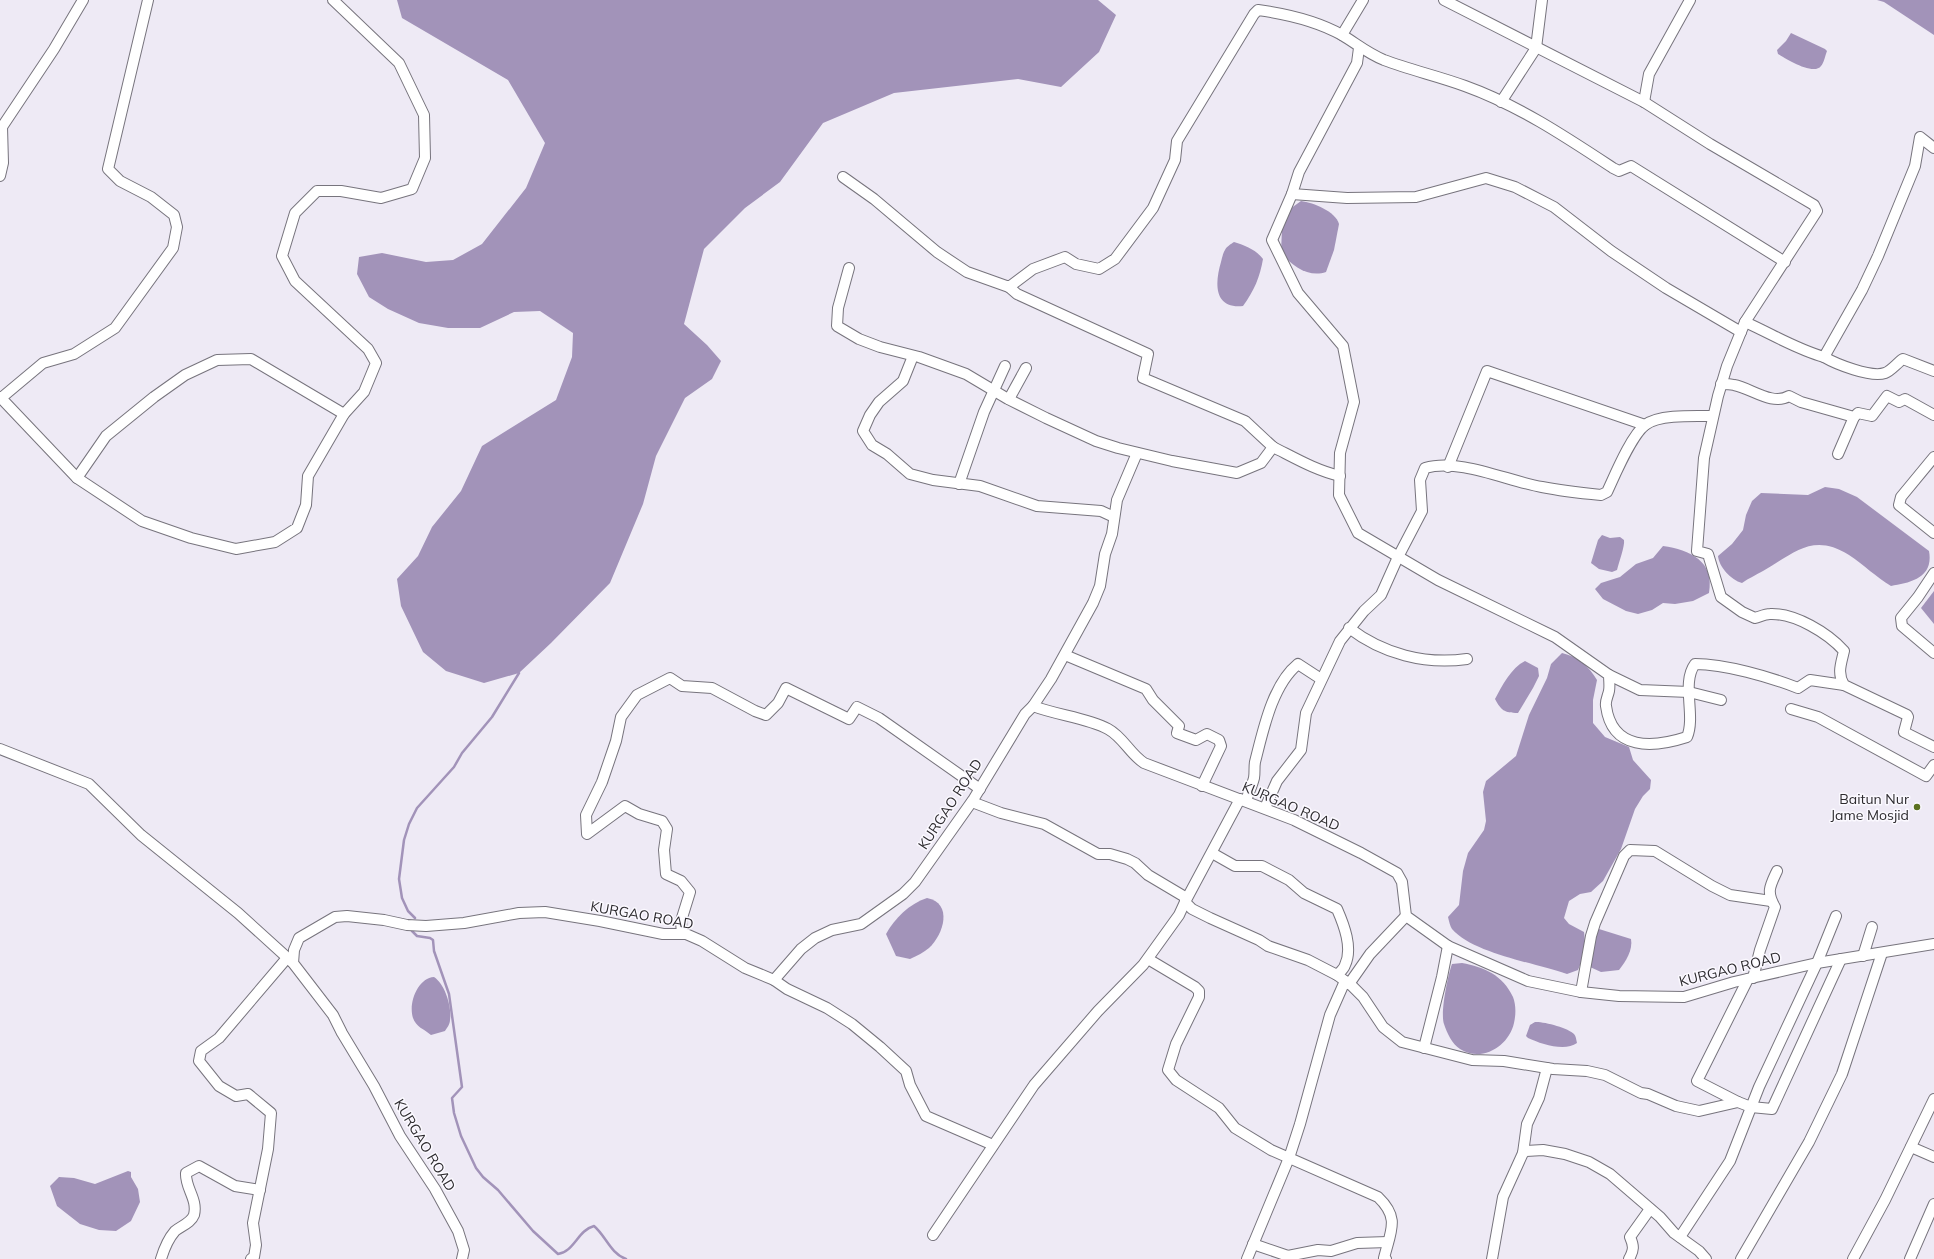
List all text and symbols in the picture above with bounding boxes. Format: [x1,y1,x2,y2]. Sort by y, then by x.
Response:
street label: KURGAO ROAD [914,755,986,853]
street label: KURGAO ROAD [1239,777,1343,835]
place label: Baitun Nur Jame Mosjid [1830,790,1910,824]
marker: Baitun Nur Jame Mosjid [1912,802,1922,812]
street label: KURGAO ROAD [589,897,695,933]
street label: KURGAO ROAD [1677,948,1783,990]
street label: KURGAO ROAD [390,1096,460,1194]

